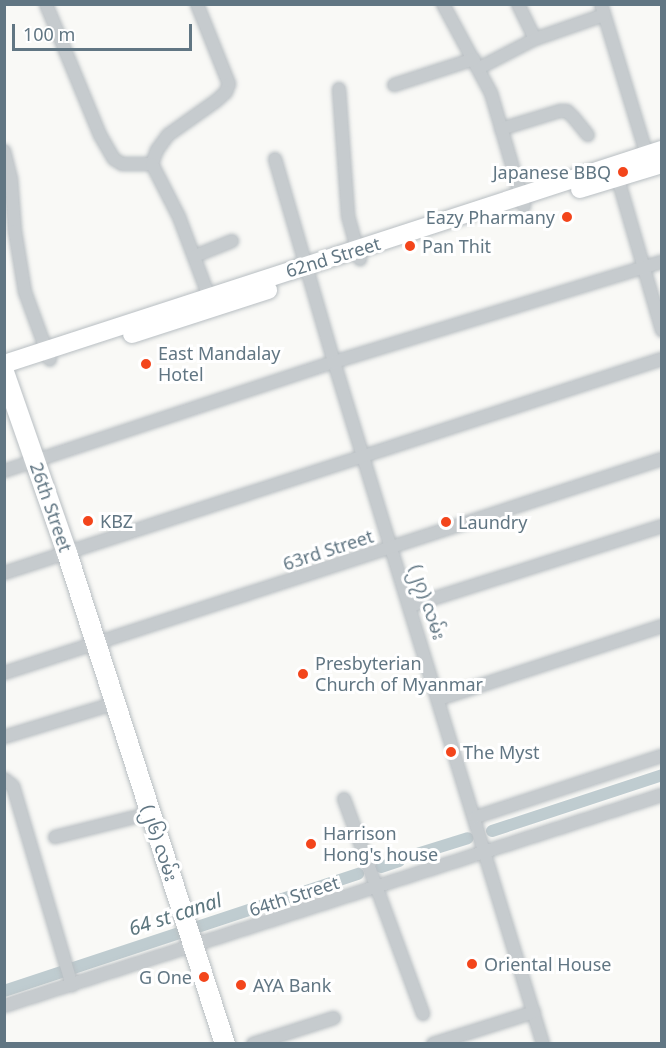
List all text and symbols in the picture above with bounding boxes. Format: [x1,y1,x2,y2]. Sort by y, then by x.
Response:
scale bar [15,12,195,50]
text: 100 m [23,22,75,46]
place label: Japanese BBQ [493,161,611,183]
marker: Japanese BBQ [616,165,630,179]
place label: Eazy Pharmany [426,206,555,228]
marker: Eazy Pharmany [560,210,574,224]
street label: 62nd Street [283,232,383,282]
place label: Pan Thit [422,235,491,257]
marker: Pan Thit [403,239,417,253]
place label: East Mandalay Hotel [158,343,281,386]
marker: East Mandalay Hotel [139,357,153,371]
street label: 26th Street [26,459,76,555]
place label: KBZ [100,510,133,532]
place label: Laundry [458,511,527,533]
marker: KBZ [81,514,95,528]
marker: Laundry [439,515,453,529]
street label: 63rd Street [280,525,376,575]
street label: (၂၇) လမ်း [406,562,450,642]
place label: Presbyterian Church of Myanmar [315,653,483,696]
marker: Presbyterian Church of Myanmar [296,667,310,681]
place label: The Myst [463,741,540,763]
marker: The Myst [444,745,458,759]
street label: (၂၆) လမ်း [137,802,183,884]
place label: Harrison Hong's house [323,823,438,866]
marker: Harrison Hong's house [304,837,318,851]
street label: 64th Street [246,871,342,921]
water label: 64 st canal [126,888,224,940]
place label: Oriental House [484,953,611,975]
marker: Oriental House [465,957,479,971]
place label: G One [139,966,192,988]
marker: G One [197,970,211,984]
place label: AYA Bank [253,974,331,996]
marker: AYA Bank [234,978,248,992]

